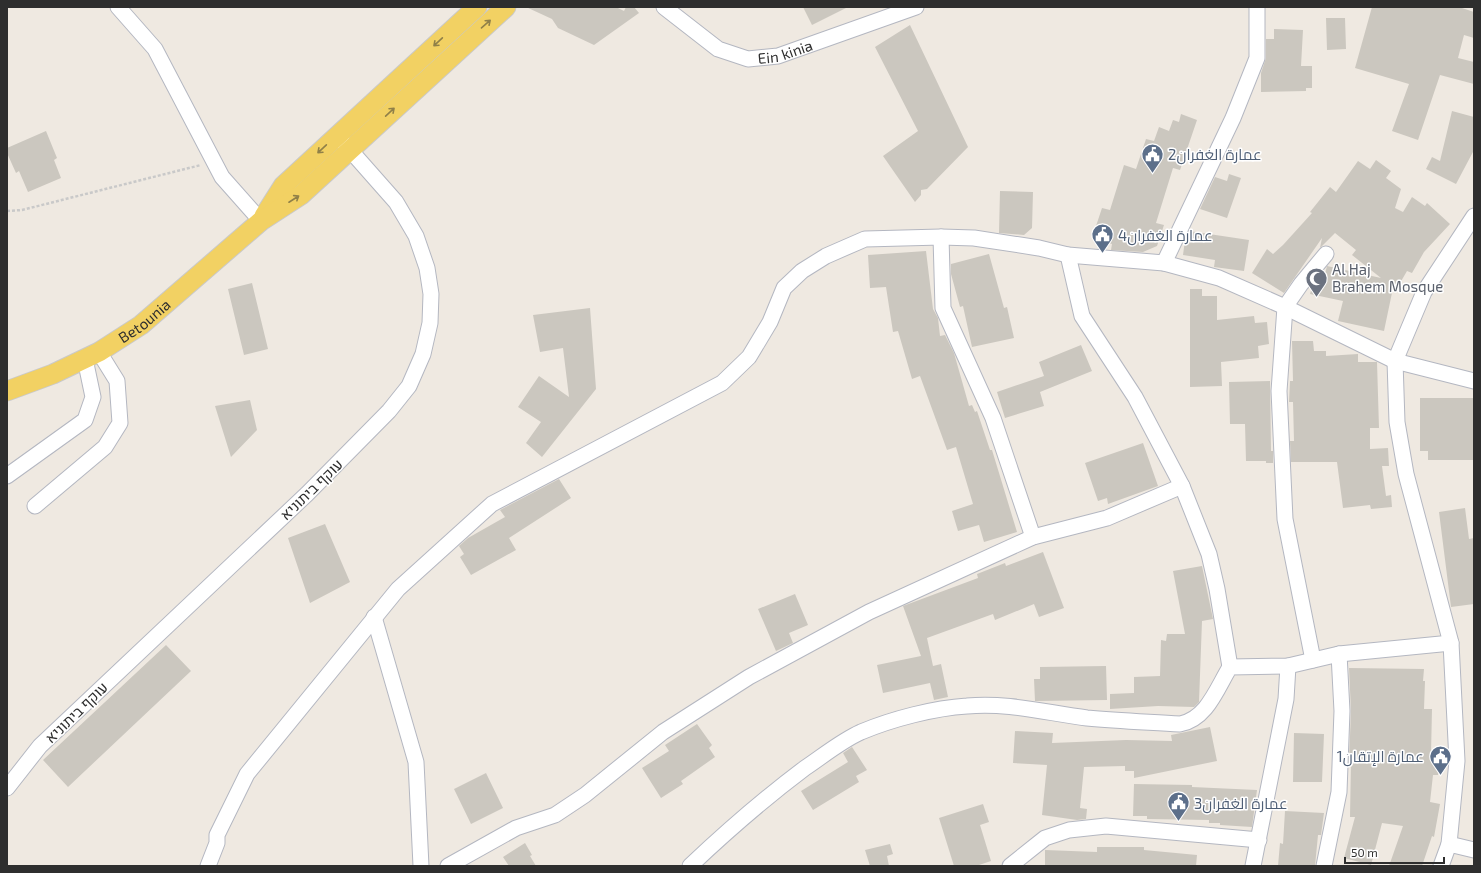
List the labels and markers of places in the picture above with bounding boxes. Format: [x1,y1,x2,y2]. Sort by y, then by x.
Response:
public building icon: عمارة الغفران2 [1140,141,1166,174]
place label: عمارة الغفران2 [1168,145,1262,165]
public building icon: عمارة الغفران4 [1090,222,1116,255]
place label: عمارة الغفران4 [1118,226,1213,246]
place label: Al Haj Brahem Mosque [1332,260,1443,295]
mosque icon: Al Haj Brahem Mosque [1303,265,1329,298]
public building icon: عمارة الإتقان1 [1427,743,1453,776]
place label: عمارة الإتقان1 [1337,747,1424,767]
public building icon: عمارة الغفران3 [1165,790,1191,823]
place label: عمارة الغفران3 [1194,794,1288,814]

